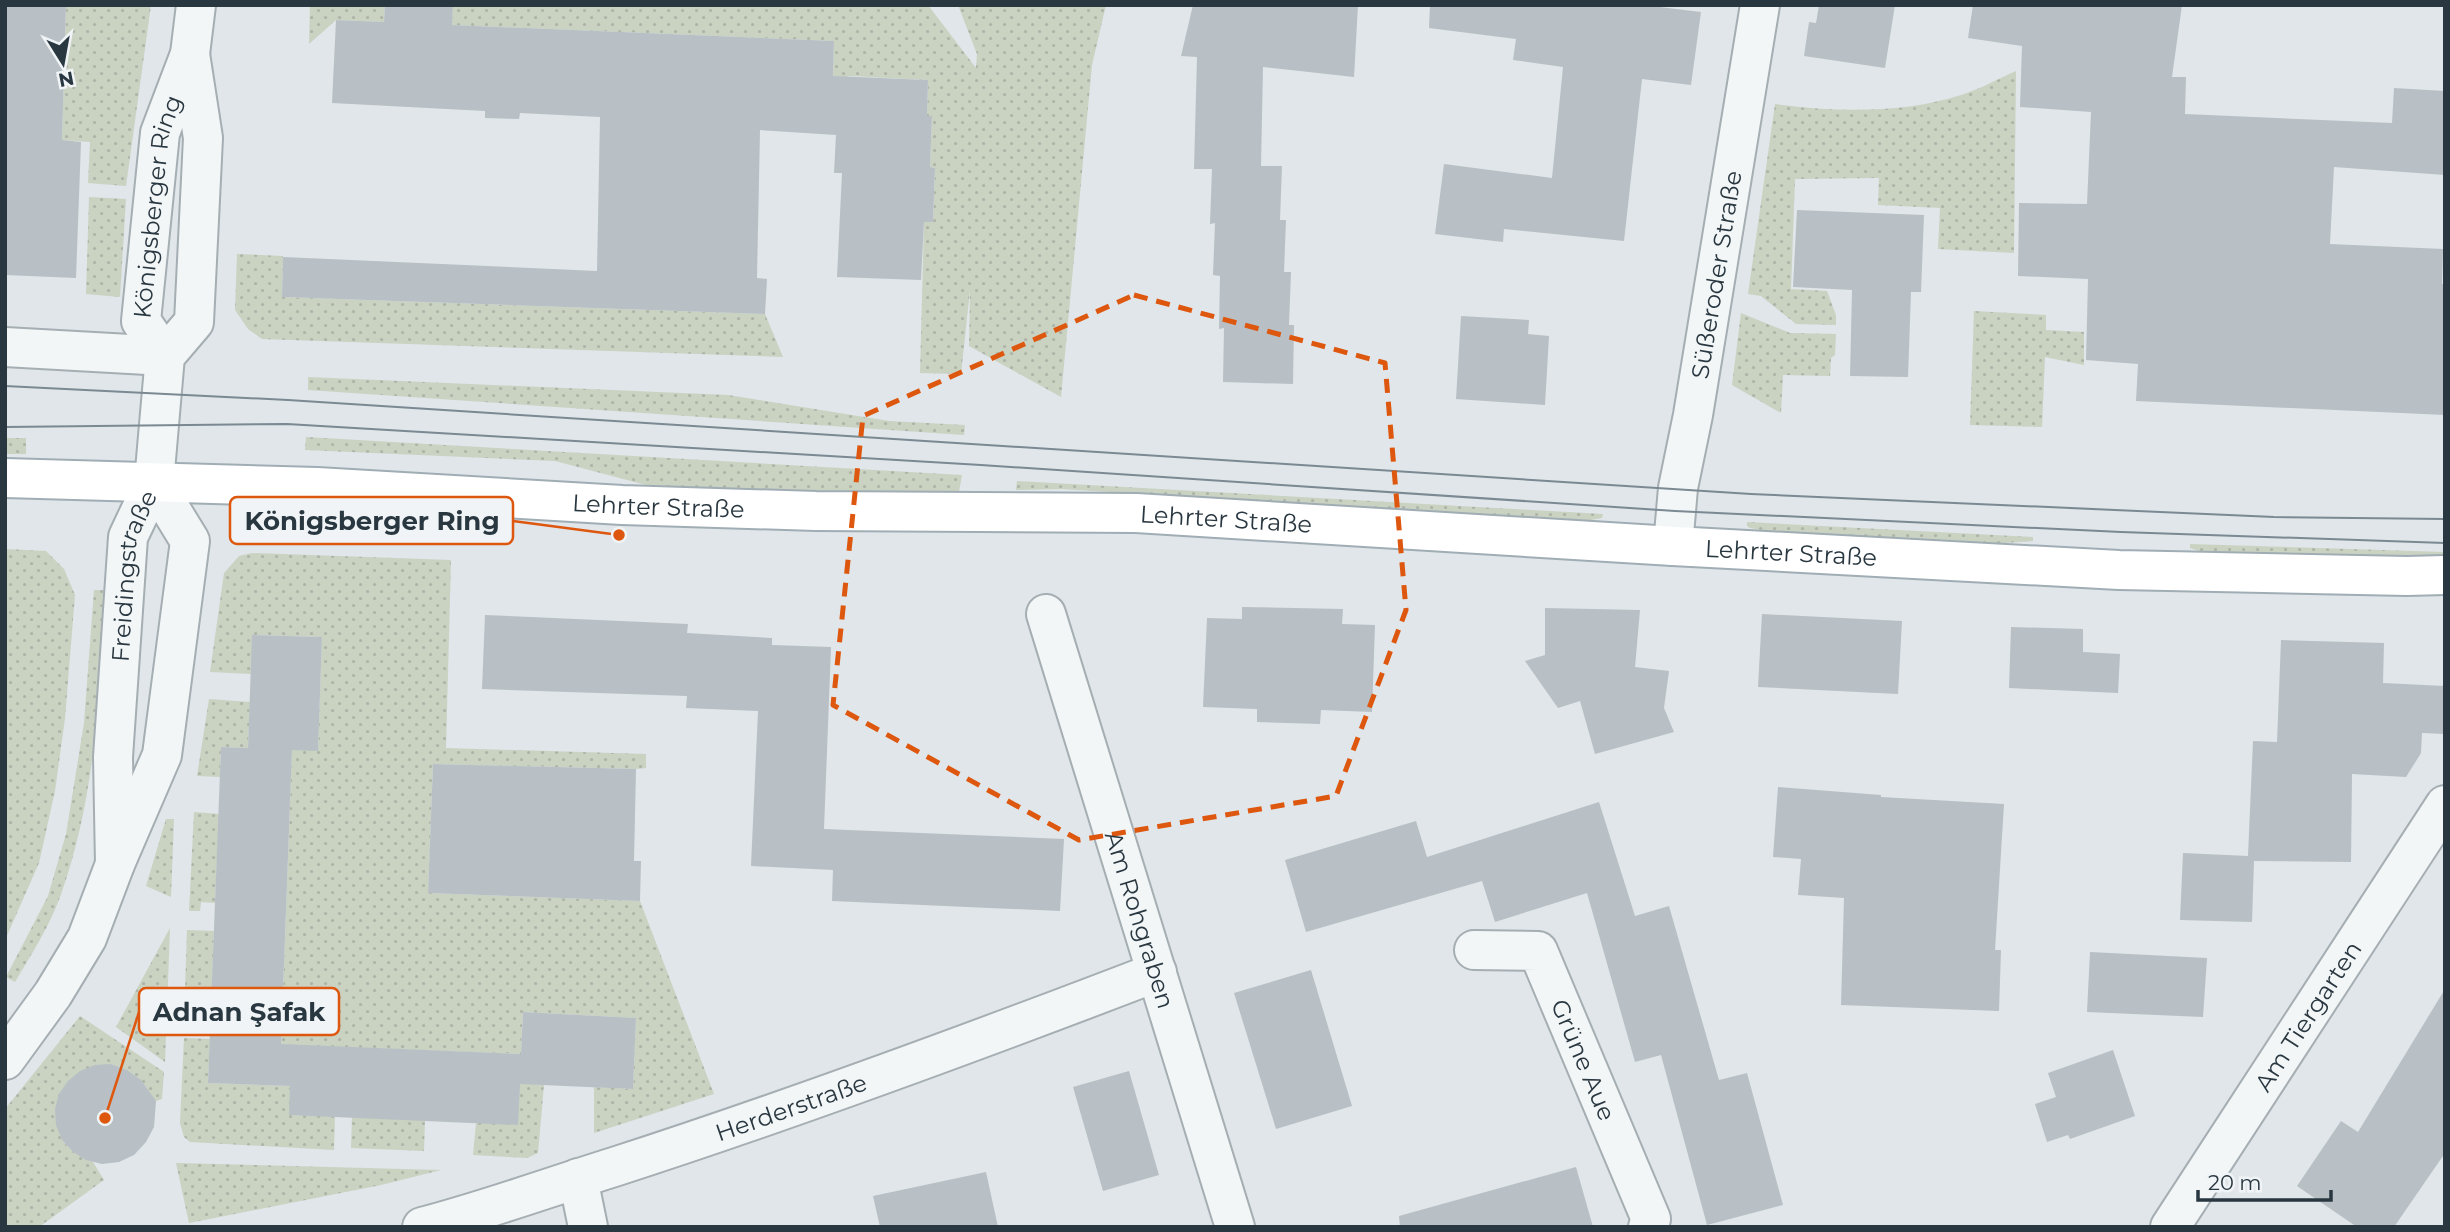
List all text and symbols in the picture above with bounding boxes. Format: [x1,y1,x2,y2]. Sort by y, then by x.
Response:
north arrow [28,28,98,98]
text: N [56,66,76,92]
street label: Königsberger Ring [127,91,188,320]
street label: Süßeroder Straße [1685,168,1747,381]
street label: Freidingstraße [105,485,163,663]
street label: Lehrter Straße [571,488,745,523]
callout: Königsberger Ring [230,497,513,544]
street label: Lehrter Straße [1139,499,1313,538]
text: Königsberger Ring [244,505,500,537]
street label: Lehrter Straße [1704,533,1878,571]
street label: Am Rohgraben [1099,828,1181,1012]
street label: Am Tiergarten [2248,935,2367,1097]
callout: Adnan Şafak [139,988,339,1035]
street label: Grüne Aue [1545,995,1622,1125]
text: Adnan Şafak [152,996,326,1028]
street label: Herderstraße [711,1067,871,1147]
scale bar [2198,1158,2331,1202]
text: 20 m [2208,1170,2262,1195]

